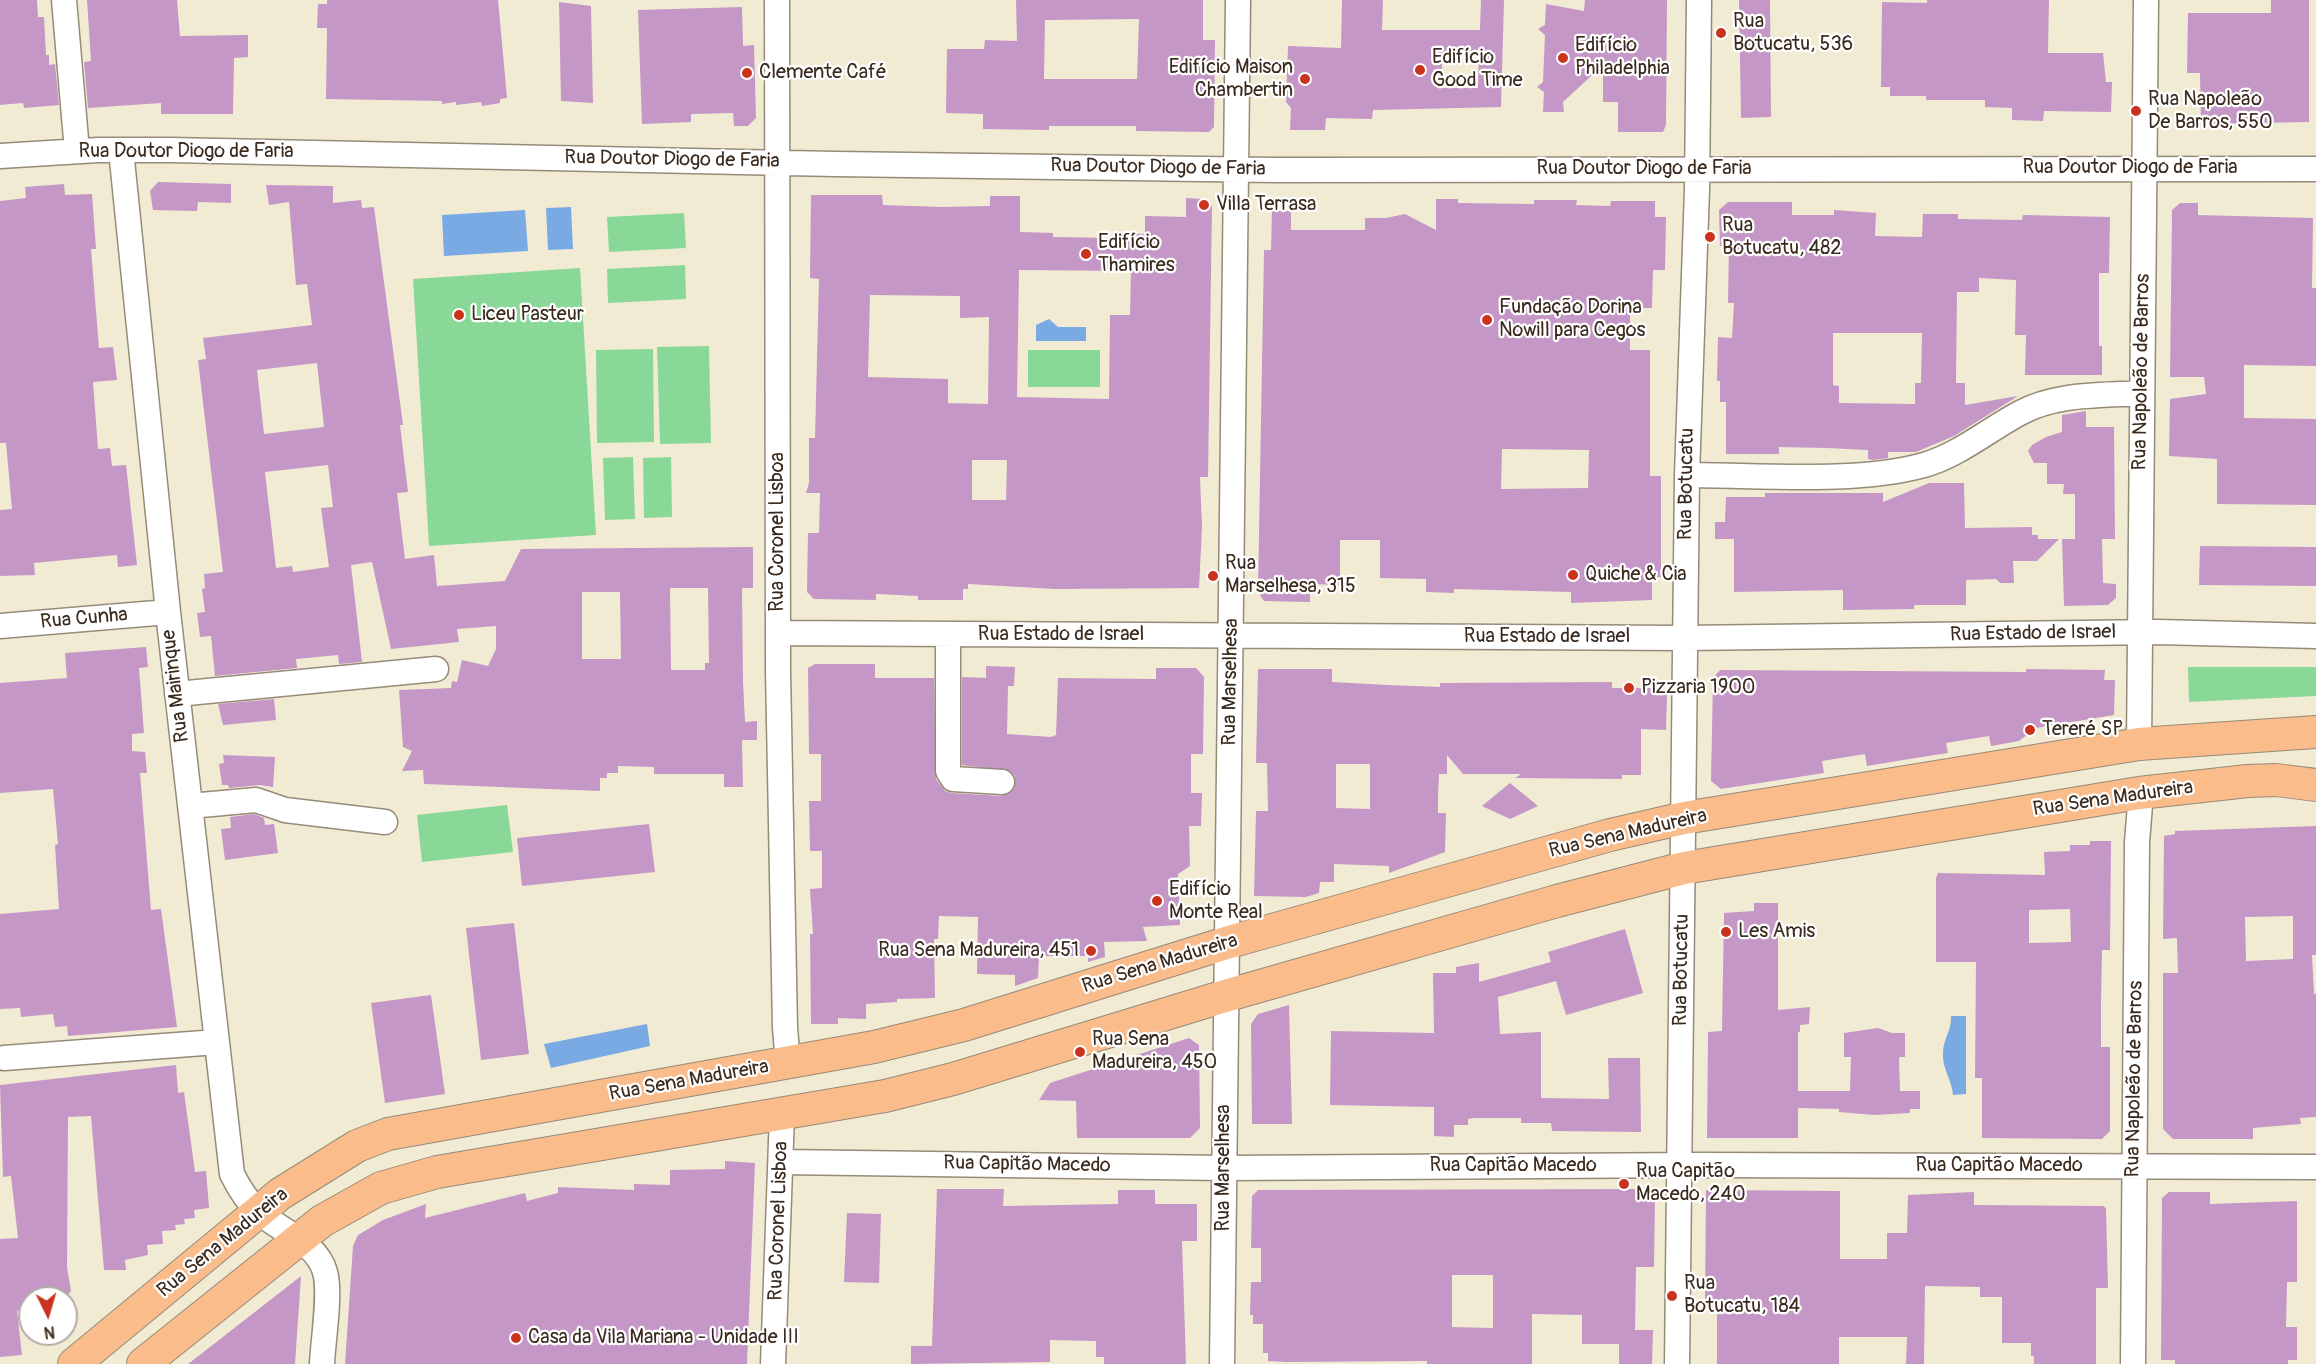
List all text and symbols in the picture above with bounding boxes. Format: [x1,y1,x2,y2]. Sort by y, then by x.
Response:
place label: Rua Botucatu, 536 [1733,10,1853,57]
marker: Rua Botucatu, 536 [1714,26,1728,40]
place label: Edifício Philadelphia [1575,34,1670,81]
place label: Edifício Good Time [1432,46,1523,93]
marker: Edifício Philadelphia [1556,51,1570,65]
place label: Edifício Maison Chambertin [1169,56,1293,103]
place label: Clemente Café [759,61,887,85]
marker: Edifício Good Time [1413,63,1427,77]
marker: Clemente Café [740,66,754,80]
marker: Edifício Maison Chambertin [1298,72,1312,86]
place label: Rua Napoleão De Barros, 550 [2148,88,2273,135]
marker: Rua Napoleão De Barros, 550 [2129,104,2143,118]
street label: Rua Doutor Diogo de Faria [78,140,294,164]
street label: Rua Doutor Diogo de Faria [564,146,780,174]
street label: Rua Doutor Diogo de Faria [1050,154,1266,182]
street label: Rua Doutor Diogo de Faria [2022,156,2238,180]
street label: Rua Doutor Diogo de Faria [1536,157,1752,181]
place label: Villa Terrasa [1216,193,1316,217]
marker: Villa Terrasa [1197,198,1211,212]
place label: Rua Botucatu, 482 [1722,214,1841,261]
marker: Rua Botucatu, 482 [1703,230,1717,244]
place label: Edifício Thamires [1098,231,1175,278]
marker: Edifício Thamires [1079,247,1093,261]
street label: Rua Napoleão de Barros [2128,273,2156,471]
place label: Fundação Dorina Nowill para Cegos [1499,296,1645,343]
place label: Liceu Pasteur [471,303,584,327]
marker: Liceu Pasteur [452,308,466,322]
marker: Fundação Dorina Nowill para Cegos [1480,313,1494,327]
street label: Rua Botucatu [1674,428,1700,540]
street label: Rua Coronel Lisboa [766,452,790,612]
place label: Rua Marselhesa, 315 [1225,552,1356,599]
place label: Quiche & Cia [1585,563,1687,587]
marker: Quiche & Cia [1566,568,1580,582]
marker: Rua Marselhesa, 315 [1206,569,1220,583]
street label: Rua Cunha [39,603,129,635]
street label: Rua Marselhesa [1218,618,1244,746]
street label: Rua Estado de Israel [1950,621,2116,647]
street label: Rua Estado de Israel [978,623,1144,647]
street label: Rua Estado de Israel [1464,625,1630,649]
street label: Rua Mairinque [157,628,195,744]
place label: Pizzaria 1900 [1641,676,1756,700]
marker: Pizzaria 1900 [1622,681,1636,695]
place label: Tereré SP [2042,718,2123,742]
marker: Tereré SP [2023,723,2037,737]
street label: Rua Sena Madureira [2031,776,2195,822]
street label: Rua Sena Madureira [1547,804,1709,864]
place label: Edifício Monte Real [1169,878,1263,925]
marker: Edifício Monte Real [1150,894,1164,908]
street label: Rua Botucatu [1669,914,1695,1026]
place label: Les Amis [1738,920,1815,944]
marker: Les Amis [1719,925,1733,939]
street label: Rua Sena Madureira [1079,929,1241,999]
place label: Rua Sena Madureira, 451 [878,939,1079,963]
marker: Rua Sena Madureira, 451 [1084,944,1098,958]
street label: Rua Napoleão de Barros [2121,980,2149,1178]
place label: Rua Sena Madureira, 450 [1092,1028,1217,1075]
marker: Rua Sena Madureira, 450 [1073,1045,1087,1059]
street label: Rua Sena Madureira [607,1055,771,1107]
street label: Rua Marselhesa [1212,1104,1236,1232]
street label: Rua Coronel Lisboa [764,1141,794,1301]
street label: Rua Capitão Macedo [943,1152,1111,1178]
street label: Rua Capitão Macedo [1429,1154,1597,1178]
street label: Rua Capitão Macedo [1915,1154,2083,1178]
place label: Rua Capitão Macedo, 240 [1636,1160,1746,1207]
marker: Rua Capitão Macedo, 240 [1617,1177,1631,1191]
street label: Rua Sena Madureira [153,1183,293,1303]
place label: Rua Botucatu, 184 [1684,1272,1800,1319]
north arrow [18,1286,78,1346]
marker: Rua Botucatu, 184 [1665,1289,1679,1303]
text: N [43,1322,56,1342]
place label: Casa da Vila Mariana - Unidade III [528,1326,799,1350]
marker: Casa da Vila Mariana - Unidade III [509,1331,523,1345]

